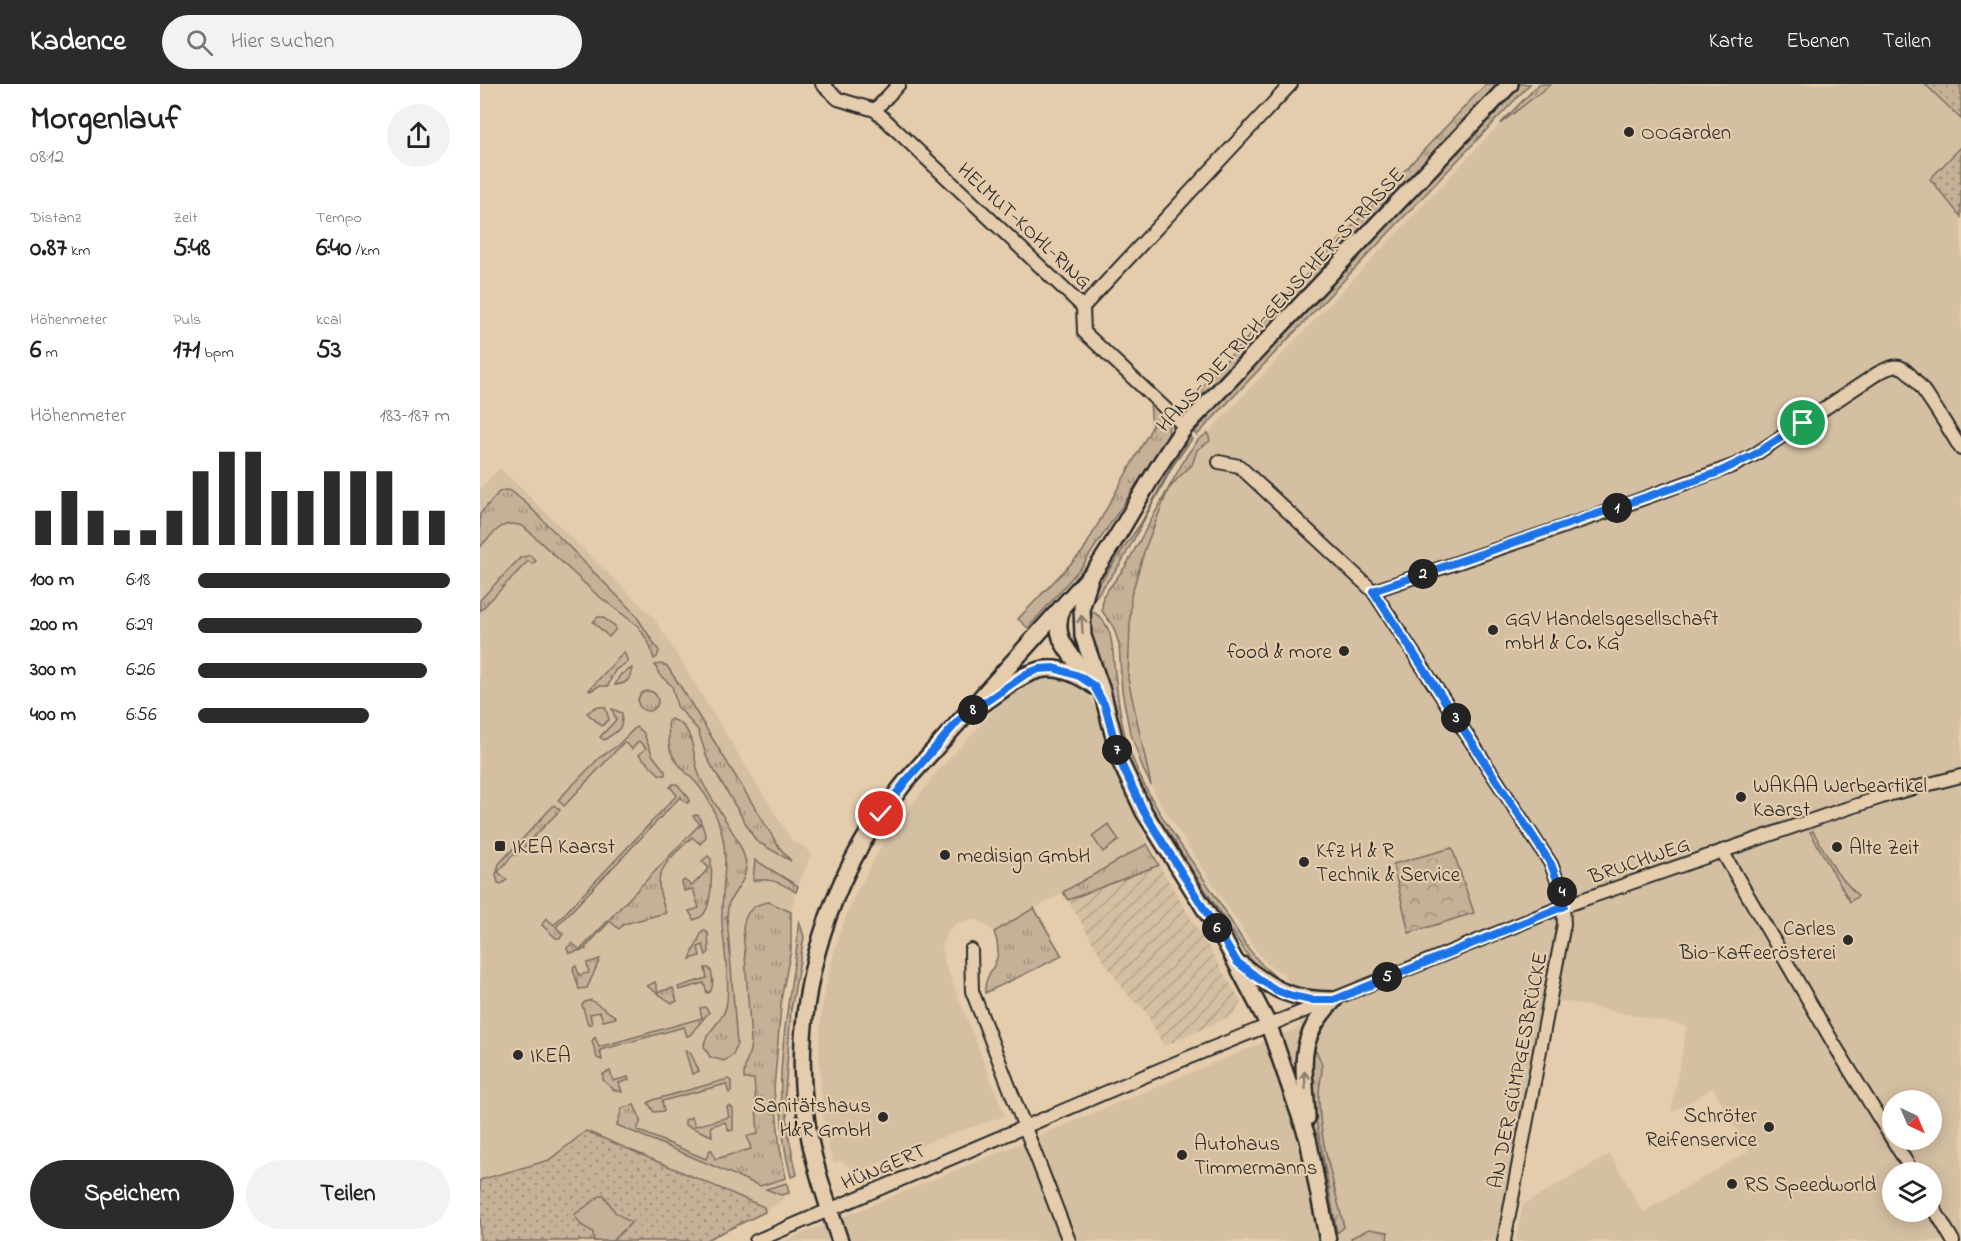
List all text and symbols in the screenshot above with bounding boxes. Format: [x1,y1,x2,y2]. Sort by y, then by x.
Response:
search box [162,15,582,69]
text: Kadence [30,22,126,63]
icon: search [183,26,216,59]
text: Hier suchen [231,26,334,58]
text: Karte [1709,27,1753,57]
text: Ebenen [1786,27,1849,57]
text: Teilen [1882,27,1931,57]
text: Morgenlauf [30,96,181,144]
button: share [387,104,450,167]
place label: OOGarden [1641,119,1731,149]
marker: OOGarden [1622,125,1636,139]
text: 08:12 [30,143,64,172]
street label: HELMUT-KOHL-RING [950,156,1098,297]
street label: HANS-DIETRICH-GENSCHER-STRASSE [1150,161,1413,440]
text: Distanz [30,206,81,230]
text: Zeit [173,206,198,230]
text: Tempo [316,206,362,230]
text: 0.87 [30,230,67,268]
text: 5:48 [173,230,211,268]
text: 6:40 [316,230,352,268]
text: km [67,239,90,263]
text: /km [352,239,380,263]
text: Höhenmeter [30,308,107,332]
text: Puls [173,308,201,332]
text: kcal [316,308,341,332]
text: 6 [30,332,41,370]
text: 171 [173,332,200,370]
text: 53 [316,332,342,370]
text: m [41,341,58,365]
text: bpm [200,341,234,365]
pin [1777,397,1828,448]
text: Höhenmeter [30,402,126,431]
text: 183–187 m [380,402,450,431]
icon: arrive [1786,406,1819,439]
pin: 1 [1602,493,1632,523]
text: 1 [1614,496,1620,520]
pin: 2 [1408,559,1438,589]
text: 2 [1419,562,1427,586]
text: 100 m [30,566,74,595]
text: 6:18 [126,566,150,595]
place label: GGV Handelsgesellschaft mbH & Co. KG [1505,605,1718,659]
text: 200 m [30,611,78,640]
text: 6:29 [126,611,152,640]
one-way arrow [1076,614,1087,634]
marker: GGV Handelsgesellschaft mbH & Co. KG [1486,623,1500,637]
place label: food & more [1227,638,1333,668]
marker: food & more [1337,644,1351,658]
text: 300 m [30,656,76,685]
text: 6:26 [126,656,155,685]
pin: 8 [958,695,988,725]
text: 8 [970,698,976,722]
text: 400 m [30,701,76,730]
text: 6:56 [126,701,157,730]
pin: 3 [1441,703,1471,733]
text: 3 [1453,706,1459,730]
pin: 7 [1102,735,1132,765]
text: 7 [1114,738,1120,762]
place label: WAKAA Werbeartikel Kaarst [1753,772,1927,826]
pin [855,788,906,839]
marker: WAKAA Werbeartikel Kaarst [1734,790,1748,804]
icon: check [864,797,897,830]
street label: BRUCHWEG [1584,831,1694,893]
place label: IKEA Kaarst [512,833,615,863]
place label: Alte Zeit [1849,834,1919,864]
place label: Kfz H & R Technik & Service [1316,837,1461,891]
marker: IKEA Kaarst [493,839,507,853]
marker: Alte Zeit [1830,840,1844,854]
place label: medisign GmbH [957,842,1091,874]
marker: medisign GmbH [938,848,952,862]
marker: Kfz H & R Technik & Service [1297,855,1311,869]
pin: 4 [1547,877,1577,907]
text: 4 [1559,880,1565,904]
pin: 6 [1202,913,1232,943]
place label: Carles Bio-Kaffeerösterei [1679,915,1836,969]
text: 6 [1213,916,1221,940]
marker: Carles Bio-Kaffeerösterei [1841,933,1855,947]
street label: AN DER GÜMPGESBRÜCKE [1481,950,1557,1191]
pin: 5 [1372,962,1402,992]
text: 5 [1382,965,1392,989]
place label: IKEA [530,1042,571,1072]
marker: IKEA [511,1048,525,1062]
one-way arrow [1300,1071,1311,1091]
north arrow [1882,1090,1942,1150]
map controls [1882,1090,1942,1222]
place label: Sanitätshaus H&R GmbH [753,1092,871,1146]
place label: Schröter Reifenservice [1645,1102,1758,1156]
marker: Sanitätshaus H&R GmbH [876,1110,890,1124]
marker: Schröter Reifenservice [1762,1120,1776,1134]
place label: Autohaus Timmermanns [1194,1130,1317,1184]
street label: HÜNGERT [837,1137,931,1199]
marker: Autohaus Timmermanns [1175,1148,1189,1162]
button: Speichern [30,1160,234,1229]
button: Teilen [246,1160,450,1229]
button: layers [1882,1162,1942,1222]
place label: RS Speedworld [1744,1171,1876,1201]
marker: RS Speedworld [1725,1177,1739,1191]

